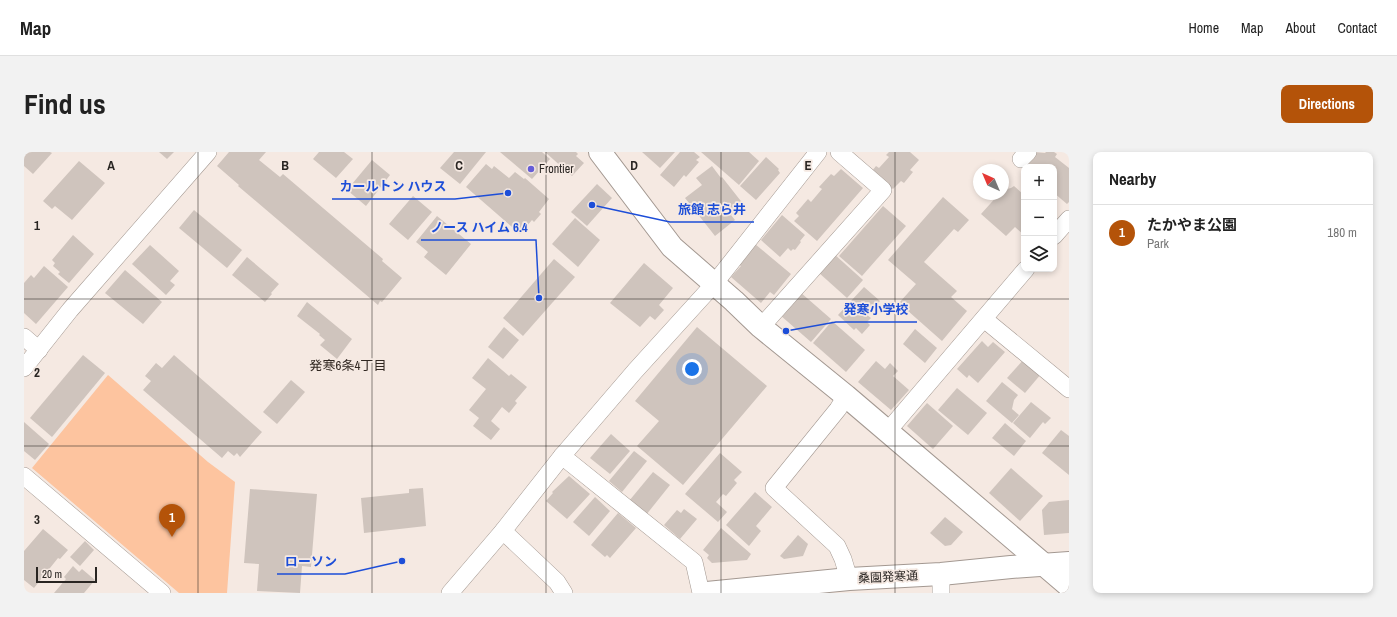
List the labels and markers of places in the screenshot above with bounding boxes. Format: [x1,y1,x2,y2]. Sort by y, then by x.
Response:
place label: Frontier [539,161,574,177]
marker: Frontier [526,164,536,174]
callout: カールトン ハウス [332,174,455,199]
callout: 旅館 志ら井 [670,197,754,222]
callout: ノース ハイム 6.4 [421,215,536,240]
callout: 発寒小学校 [836,297,917,322]
pin: 1 [159,504,185,537]
callout: ローソン [277,549,345,574]

